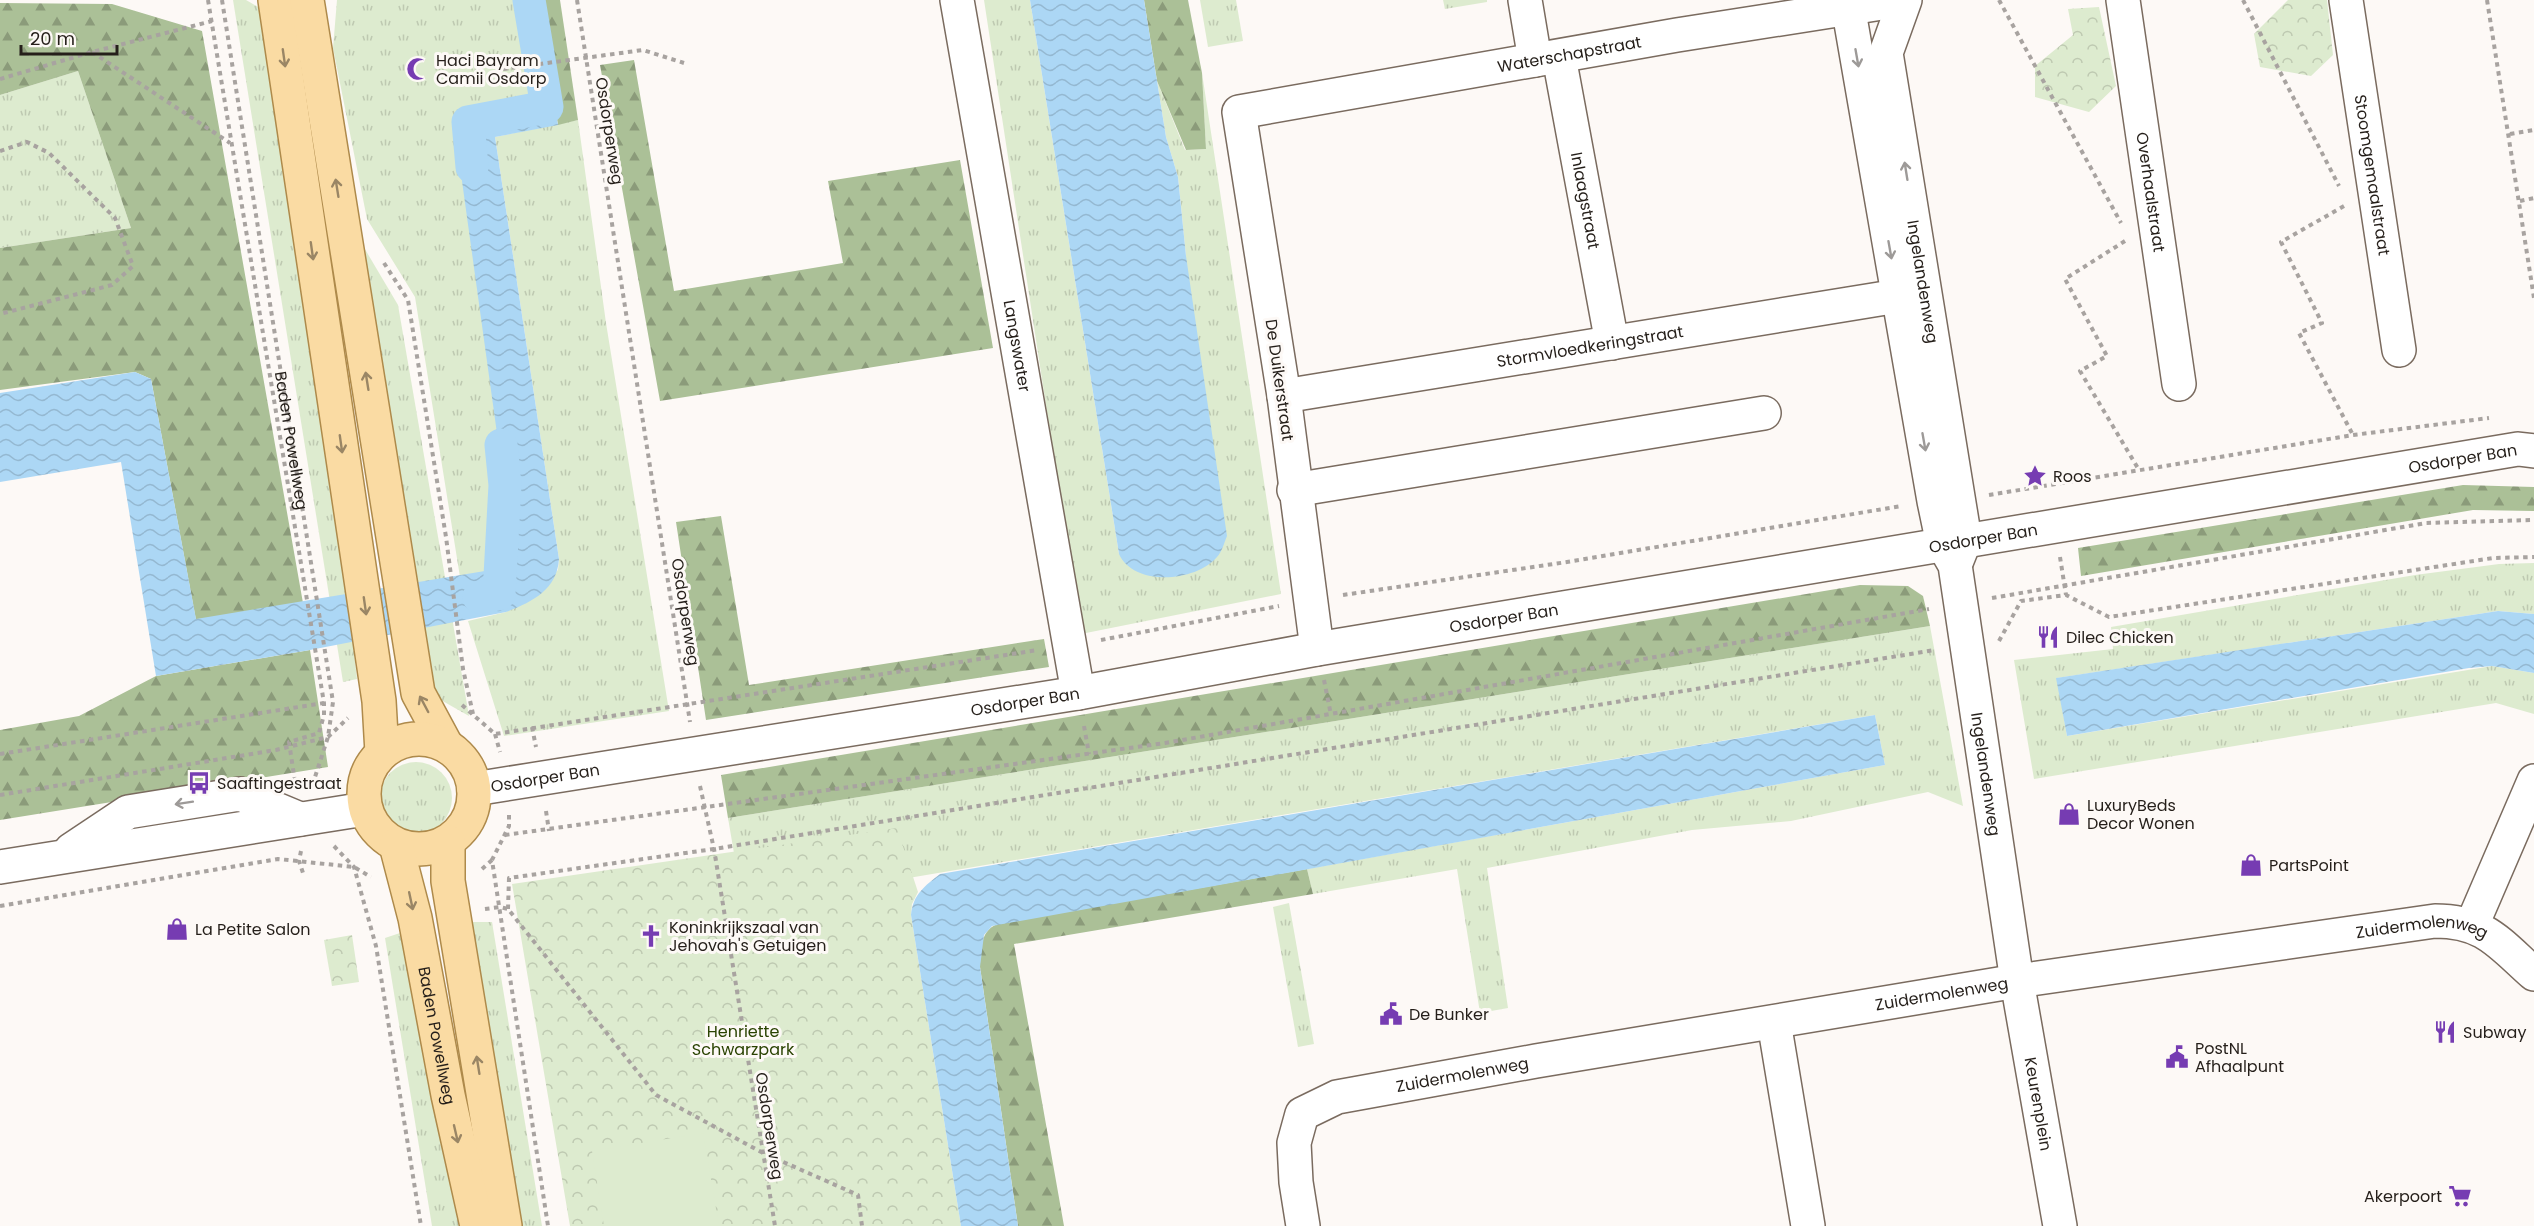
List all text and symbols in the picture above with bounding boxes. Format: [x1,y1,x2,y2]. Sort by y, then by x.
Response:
scale bar [21,18,117,56]
text: 20 m [30,26,75,51]
street label: Waterschapstraat [1496,30,1643,78]
one-way arrow [278,47,289,67]
one-way arrow [1852,47,1863,67]
place label: Haci Bayram Camii Osdorp [436,49,547,90]
mosque icon: Haci Bayram Camii Osdorp [405,56,431,82]
street label: Osdorperweg [590,76,629,186]
street label: Stoomgemaalstraat [2348,93,2396,257]
street label: Overhaalstraat [2130,131,2171,254]
street label: Inlaagstraat [1565,150,1605,251]
one-way arrow [1900,162,1911,182]
one-way arrow [332,179,343,198]
street label: Ingelandenweg [1901,218,1944,345]
one-way arrow [1885,239,1896,259]
one-way arrow [307,240,318,260]
street label: Langswater [998,298,1036,394]
street label: De Duikerstraat [1260,318,1299,443]
street label: Stormvloedkeringstraat [1495,320,1685,373]
street label: Baden Powellweg [269,370,313,512]
one-way arrow [362,371,373,391]
one-way arrow [1919,432,1930,451]
one-way arrow [336,433,347,453]
street label: Osdorper Ban [2407,438,2519,479]
place icon: Roos [2022,463,2048,489]
place label: Roos [2053,465,2092,488]
street label: Osdorper Ban [1927,518,2039,559]
street label: Osdorperweg [666,557,705,667]
one-way arrow [360,595,371,615]
street label: Osdorper Ban [1448,598,1560,639]
restaurant icon: Dilec Chicken [2035,624,2061,650]
place label: Dilec Chicken [2066,626,2174,649]
street label: Osdorper Ban [969,682,1081,722]
one-way arrow [418,696,430,713]
street label: Ingelandenweg [1965,711,2006,838]
street label: Osdorper Ban [489,758,601,798]
bus stop icon: Saaftingestraat [186,770,212,796]
place label: Saaftingestraat [217,772,342,795]
place label: LuxuryBeds Decor Wonen [2087,794,2195,835]
one-way arrow [175,798,195,809]
shop icon: LuxuryBeds Decor Wonen [2056,801,2082,827]
shop icon: PartsPoint [2238,852,2264,878]
place label: PartsPoint [2269,854,2349,877]
one-way arrow [406,891,417,911]
street label: Zuidermolenweg [2354,910,2492,944]
shop icon: La Petite Salon [164,916,190,942]
place label: Koninkrijkszaal van Jehovah's Getuigen [669,916,826,957]
place label: La Petite Salon [195,918,311,941]
church icon: Koninkrijkszaal van Jehovah's Getuigen [638,923,664,949]
street label: Baden Powellweg [412,965,461,1107]
street label: Zuidermolenweg [1874,972,2010,1016]
public building icon: De Bunker [1378,1001,1404,1027]
place label: De Bunker [1409,1003,1489,1026]
restaurant icon: Subway [2432,1019,2458,1045]
park label: Henriette Schwarzpark [692,1020,795,1061]
place label: Subway [2463,1021,2526,1044]
place label: PostNL Afhaalpunt [2195,1037,2284,1078]
public building icon: PostNL Afhaalpunt [2164,1044,2190,1070]
street label: Zuidermolenweg [1394,1052,1531,1098]
one-way arrow [473,1055,484,1075]
street label: Keurenplein [2019,1055,2058,1153]
street label: Osdorperweg [750,1071,789,1181]
one-way arrow [451,1124,463,1143]
supermarket icon: Akerpoort [2447,1183,2473,1209]
place label: Akerpoort [2364,1185,2442,1208]

